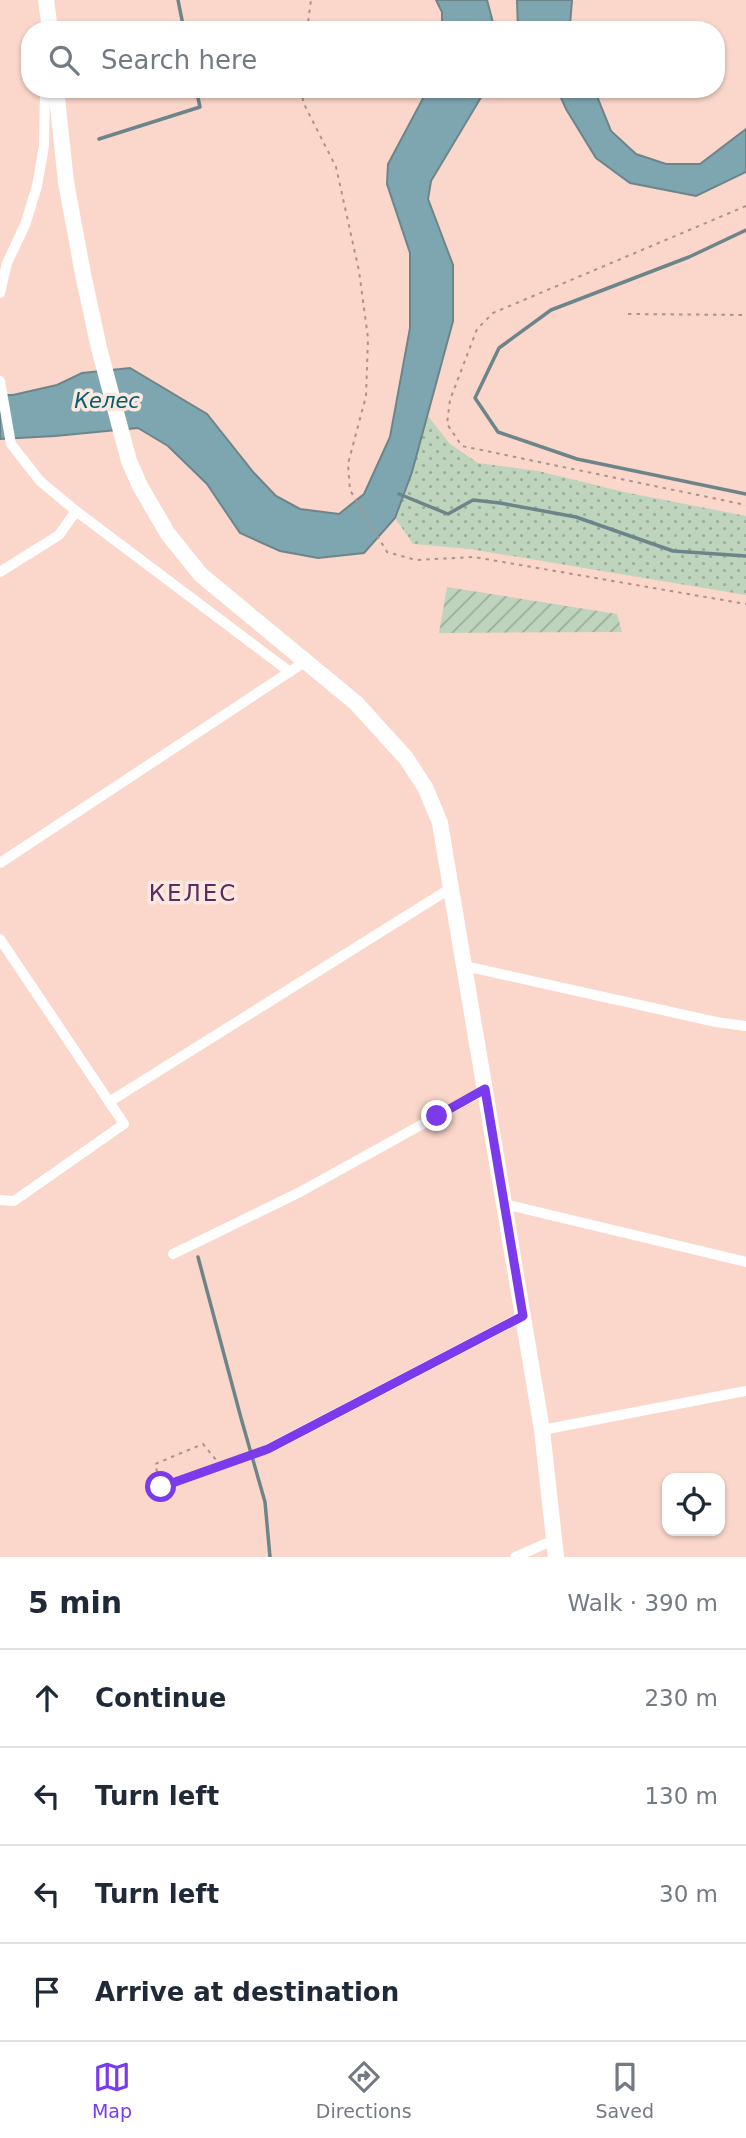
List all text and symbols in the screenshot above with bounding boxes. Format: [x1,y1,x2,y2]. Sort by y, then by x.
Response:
search box [21,21,725,98]
icon: search [45,41,83,79]
text: Search here [101,45,257,75]
water label: Келес [74,389,140,413]
district label: КЕЛЕС [149,880,237,906]
route end [421,1100,452,1131]
route start [145,1471,176,1502]
map controls [662,1473,725,1536]
button: locate [662,1473,725,1536]
text: 5 min [28,1585,122,1620]
text: Walk · 390 m [567,1590,718,1616]
icon: ahead [28,1679,66,1717]
text: Continue [95,1683,226,1713]
text: 230 m [644,1685,718,1711]
icon: left [28,1777,66,1815]
text: Turn left [95,1781,219,1811]
text: 130 m [644,1783,718,1809]
icon: left [28,1875,66,1913]
text: Turn left [95,1879,219,1909]
text: 30 m [659,1881,718,1907]
icon: arrive [28,1973,66,2011]
text: Arrive at destination [95,1977,399,2007]
tab: Map [92,2058,132,2122]
tab: Directions [316,2058,412,2122]
tab: Saved [595,2058,654,2122]

